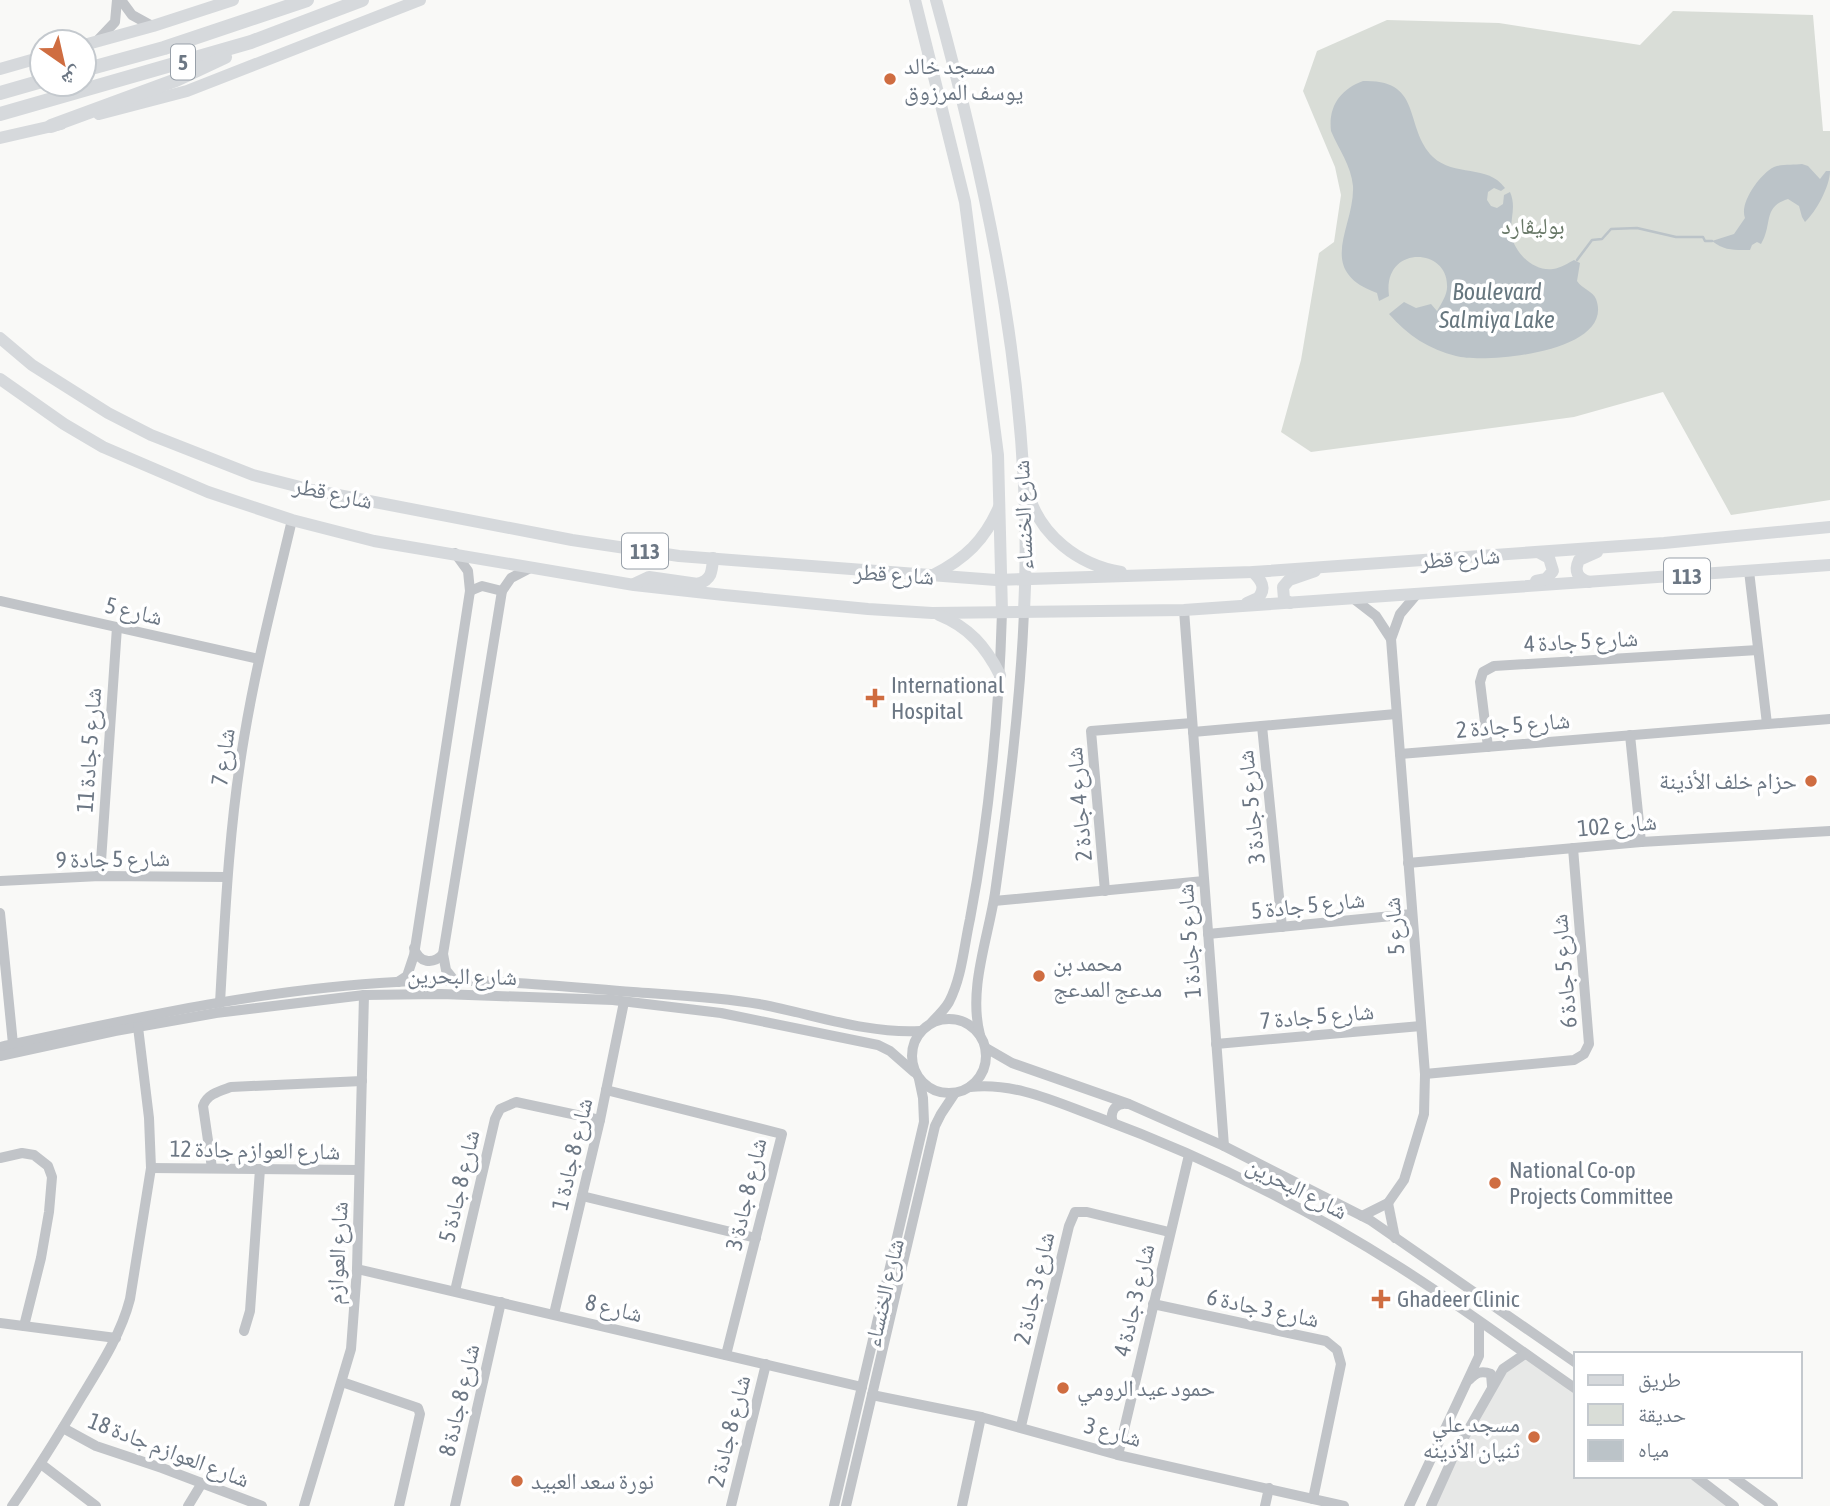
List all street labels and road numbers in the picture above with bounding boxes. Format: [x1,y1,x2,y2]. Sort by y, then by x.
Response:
road number: 5 [171,44,195,80]
street label: شارع الخنساء [1008,459,1040,571]
street label: شارع قطر [290,472,375,516]
road number: 113 [622,534,668,568]
street label: شارع قطر [1418,542,1501,576]
street label: شارع قطر [852,558,935,592]
road number: 113 [1664,558,1710,594]
street label: شارع 5 [103,592,165,632]
street label: شارع 5 جادة 4 [1523,625,1639,659]
street label: شارع 5 جادة 11 [72,687,108,813]
street label: شارع 5 جادة 2 [1455,707,1571,745]
street label: شارع 7 [206,727,242,788]
street label: شارع 4 جادة 2 [1061,746,1099,862]
street label: شارع 5 جادة 3 [1232,749,1272,865]
street label: شارع 102 [1576,809,1658,843]
street label: شارع 5 جادة 9 [56,845,170,875]
street label: شارع 5 جادة 1 [1172,883,1208,999]
street label: شارع 5 جادة 5 [1250,886,1366,926]
street label: شارع 5 [1379,896,1411,956]
street label: شارع 5 جادة 6 [1546,913,1584,1029]
street label: شارع البحرين [407,962,517,992]
street label: شارع 5 جادة 7 [1259,998,1375,1036]
street label: شارع 8 جادة 1 [546,1095,599,1213]
street label: شارع 8 جادة 5 [433,1127,486,1245]
street label: شارع 8 جادة 3 [720,1135,773,1253]
street label: شارع العوازم جادة 12 [170,1136,340,1167]
street label: شارع البحرين [1241,1151,1352,1226]
street label: شارع العوازم [321,1201,356,1305]
street label: شارع 3 جادة 2 [1008,1229,1061,1347]
street label: شارع الخنساء [859,1236,911,1350]
street label: شارع 3 جادة 4 [1108,1241,1161,1359]
street label: شارع 3 جادة 6 [1204,1283,1322,1335]
street label: شارع 8 [583,1289,645,1329]
street label: شارع 8 جادة 8 [433,1341,486,1459]
street label: شارع 8 جادة 2 [703,1372,757,1490]
street label: شارع العوازم جادة 18 [84,1407,253,1495]
street label: شارع 3 [1081,1412,1144,1454]

